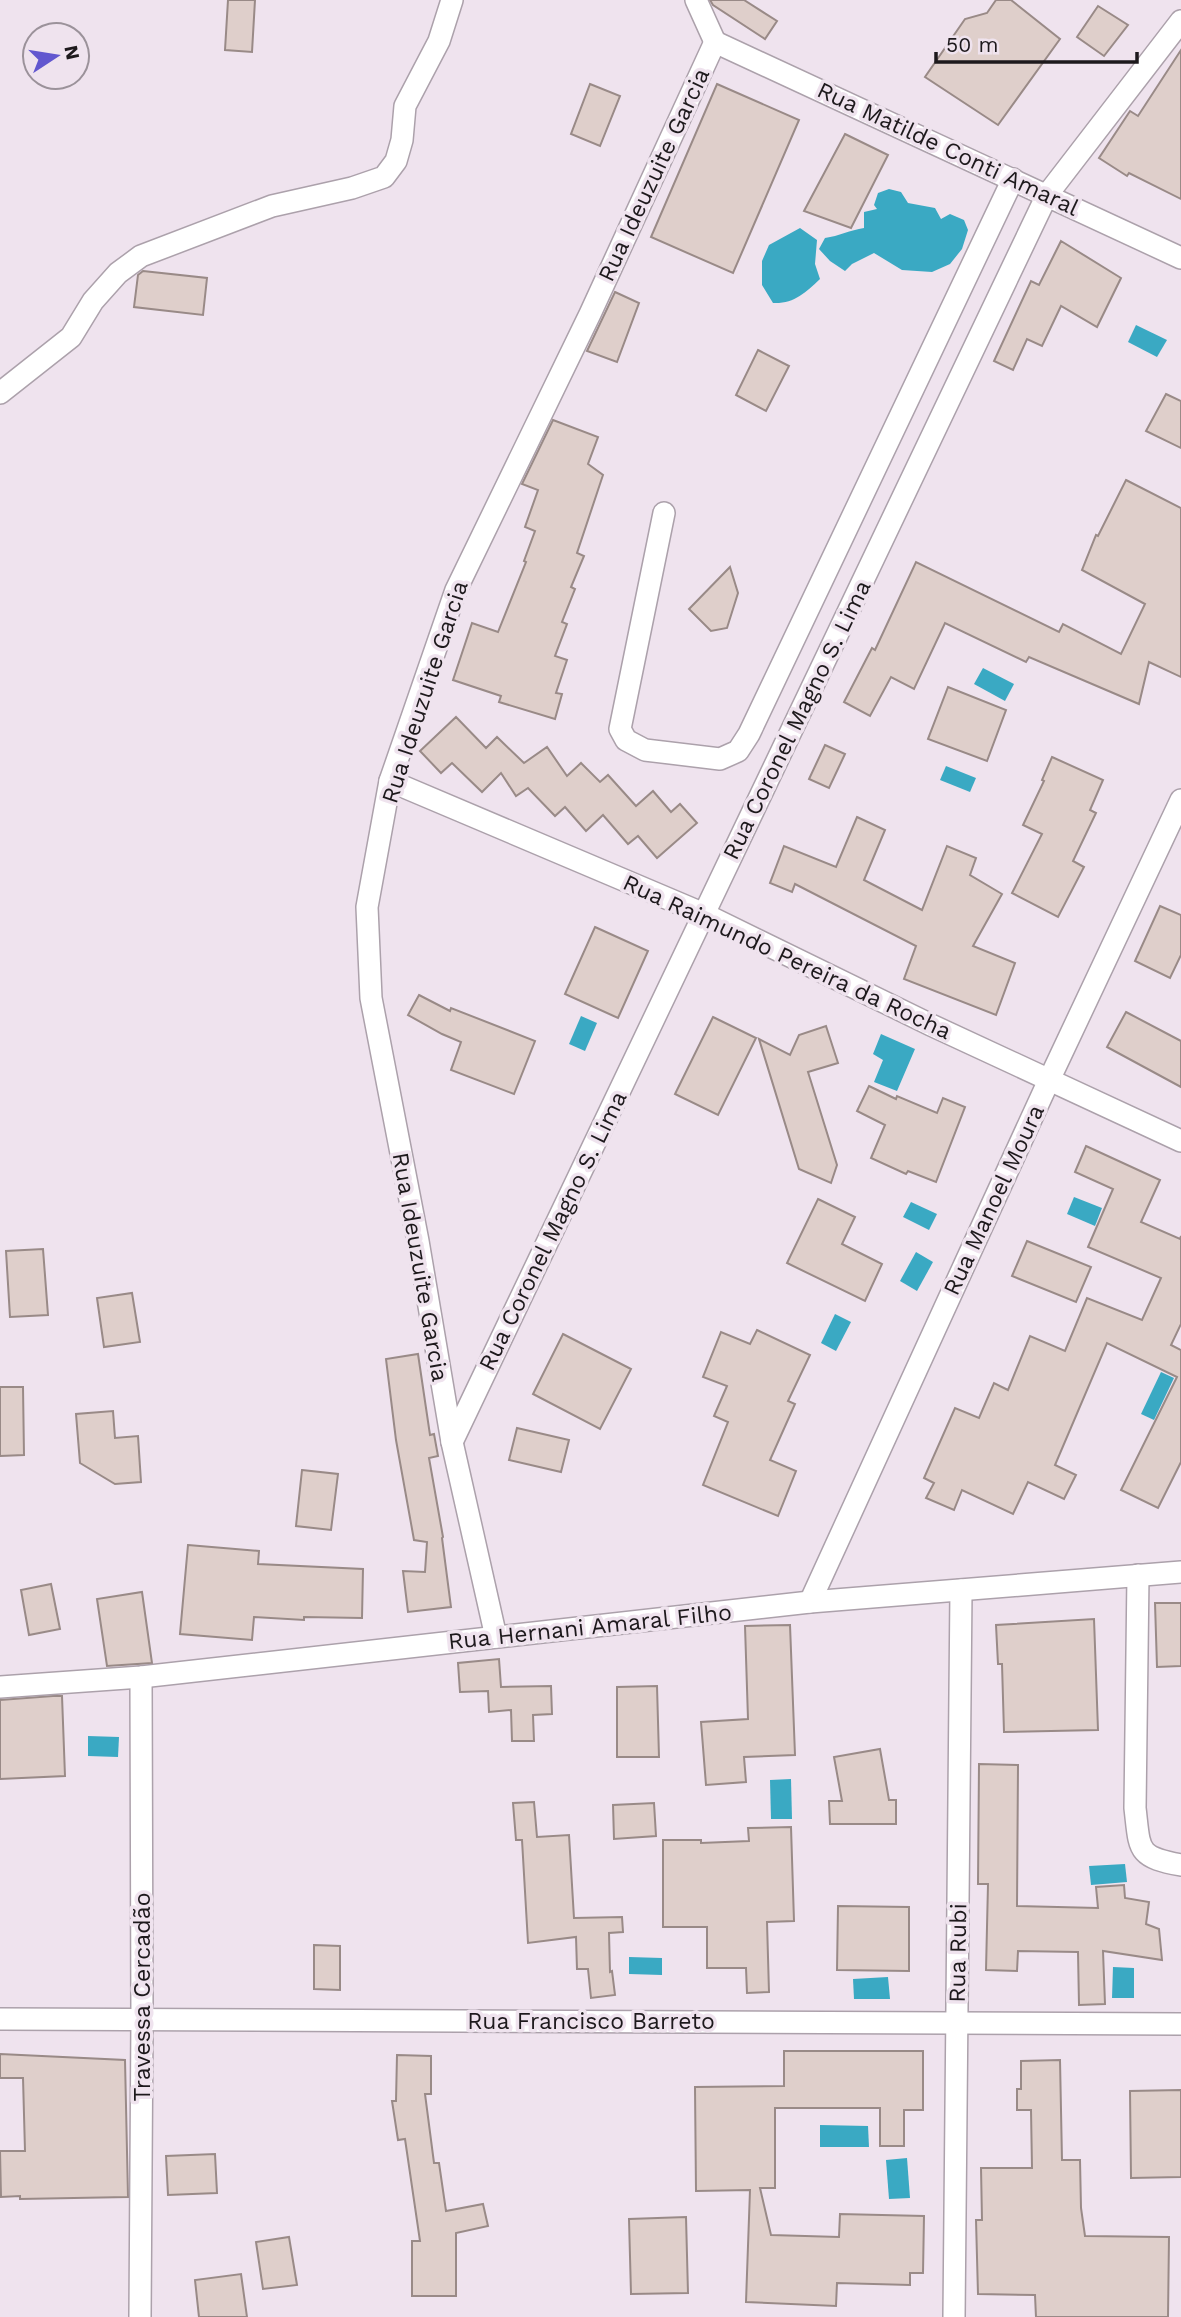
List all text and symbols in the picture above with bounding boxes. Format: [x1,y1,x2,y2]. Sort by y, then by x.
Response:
north arrow [21,21,91,91]
scale bar [936,21,1137,65]
text: 50 m [946,32,998,57]
text: N [59,43,85,62]
street label: Rua Ideuzuite Garcia [593,64,715,286]
street label: Rua Matilde Conti Amaral [813,76,1083,222]
street label: Rua Coronel Magno S. Lima [717,576,877,864]
street label: Rua Ideuzuite Garcia [376,577,474,807]
street label: Rua Raimundo Pereira da Rocha [619,869,955,1045]
street label: Rua Coronel Magno S. Lima [473,1087,633,1375]
street label: Rua Manoel Moura [938,1100,1050,1300]
street label: Rua Ideuzuite Garcia [387,1150,453,1384]
street label: Rua Hernani Amaral Filho [447,1599,733,1655]
street label: Travessa Cercadão [129,1892,156,2102]
street label: Rua Rubi [944,1903,972,2003]
street label: Rua Francisco Barreto [467,2008,715,2035]

